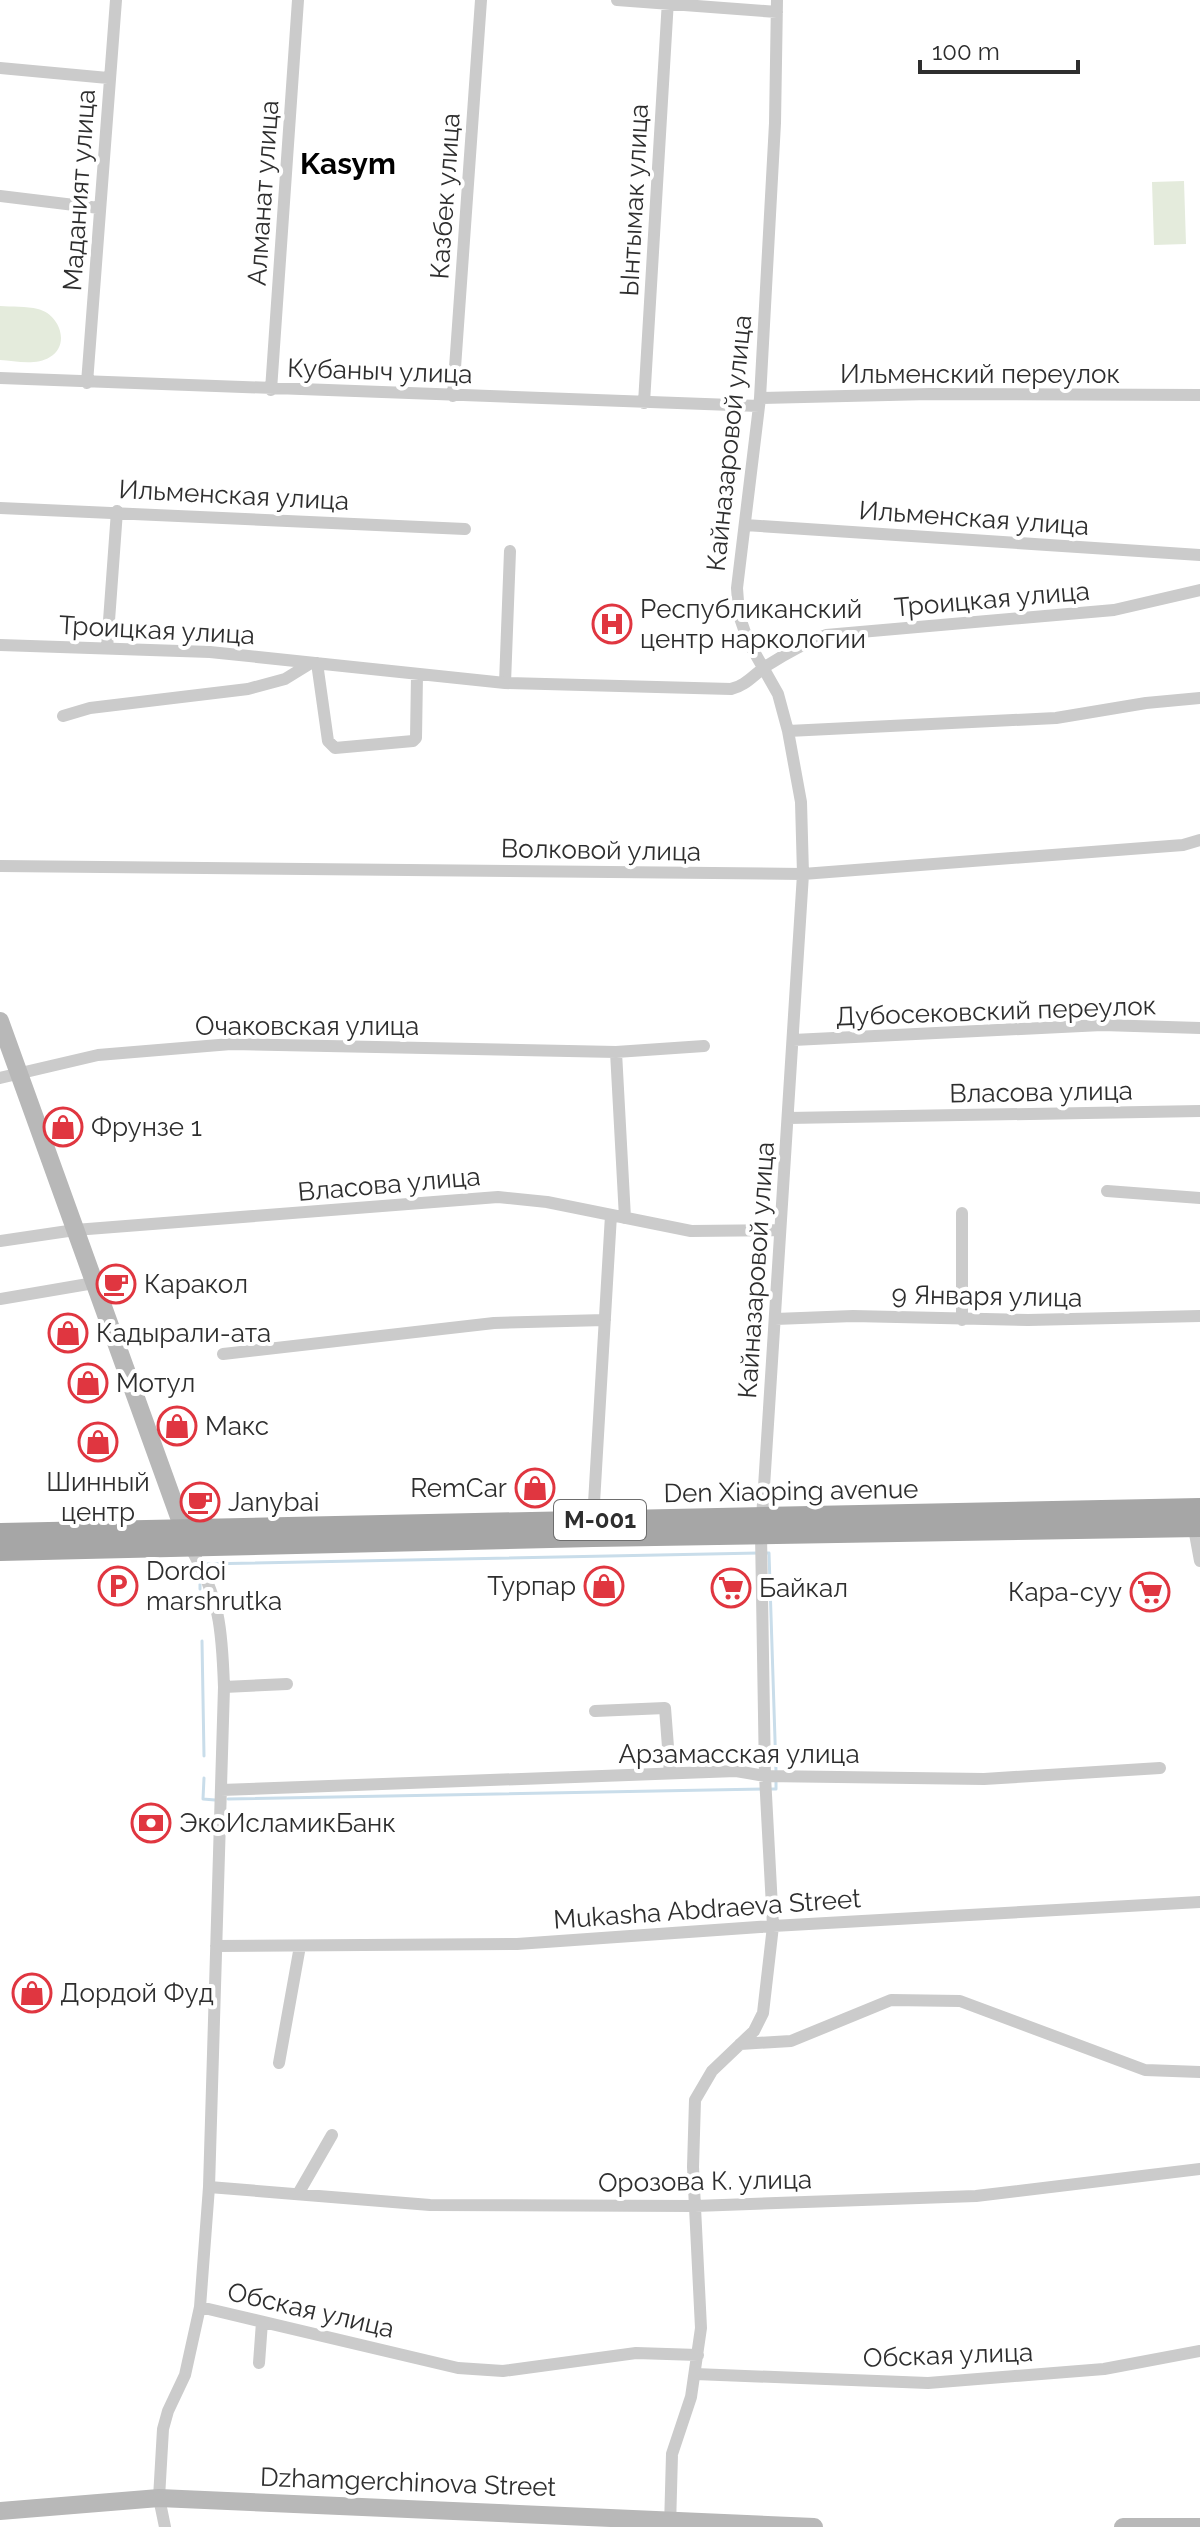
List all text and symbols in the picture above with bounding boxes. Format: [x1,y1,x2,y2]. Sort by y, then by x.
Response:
scale bar [920,24,1078,74]
text: 100 m [932,37,1000,66]
street label: Маданият улица [57,88,101,292]
street label: Алманат улица [242,99,284,287]
street label: Ынтымак улица [614,103,654,297]
street label: Казбек улица [424,112,466,280]
district label: Kasym [300,146,396,181]
street label: Кайназаровой улица [701,313,757,573]
street label: Кубаныч улица [287,353,473,389]
street label: Ильменский переулок [840,359,1120,389]
street label: Ильменская улица [118,474,350,516]
street label: Ильменская улица [858,495,1090,541]
street label: Троицкая улица [893,576,1091,622]
place label: Республиканский центр наркологии [640,594,866,654]
hospital icon: Республиканский центр наркологии [591,603,633,645]
street label: Троицкая улица [58,610,256,650]
street label: Волковой улица [501,833,701,867]
street label: Дубосековский переулок [835,990,1157,1032]
street label: Очаковская улица [195,1011,419,1041]
street label: Власова улица [949,1075,1133,1109]
shop icon: Фрунзе 1 [42,1106,84,1148]
place label: Фрунзе 1 [91,1112,202,1142]
street label: Кайназаровой улица [732,1141,780,1399]
street label: Власова улица [296,1161,482,1207]
cafe icon: Каракол [95,1263,137,1305]
place label: Каракол [144,1269,248,1299]
street label: 9 Января улица [891,1279,1083,1313]
shop icon: Кадырали-ата [47,1312,89,1354]
place label: Кадырали-ата [96,1318,271,1348]
shop icon: Мотул [67,1362,109,1404]
place label: Мотул [116,1368,195,1398]
shop icon: Макс [156,1405,198,1447]
place label: Макс [205,1411,269,1441]
shop icon: Шинный центр [77,1421,119,1463]
place label: Шинный центр [46,1467,150,1527]
shop icon: RemCar [514,1467,556,1509]
place label: RemCar [410,1473,507,1503]
street label: Den Xiaoping avenue [663,1474,919,1508]
cafe icon: Janybai [179,1481,221,1523]
place label: Janybai [228,1487,319,1517]
road number: M-001 [554,1500,646,1540]
place label: Dordoi marshrutka [146,1556,282,1616]
parking icon: Dordoi marshrutka [97,1565,139,1607]
shop icon: Турпар [583,1565,625,1607]
supermarket icon: Байкал [710,1567,752,1609]
place label: Турпар [487,1571,576,1601]
supermarket icon: Кара-суу [1129,1571,1171,1613]
place label: Байкал [759,1573,848,1603]
place label: Кара-суу [1008,1577,1122,1607]
street label: Арзамасская улица [618,1739,860,1769]
bank icon: ЭкоИсламикБанк [130,1802,172,1844]
place label: ЭкоИсламикБанк [179,1808,396,1838]
street label: Mukasha Abdraeva Street [552,1883,862,1935]
shop icon: Дордой Фуд [11,1972,53,2014]
place label: Дордой Фуд [60,1978,214,2008]
street label: Орозова К. улица [598,2164,812,2198]
street label: Обская улица [225,2276,397,2344]
street label: Обская улица [862,2337,1034,2373]
street label: Dzhamgerchinova Street [259,2462,557,2502]

